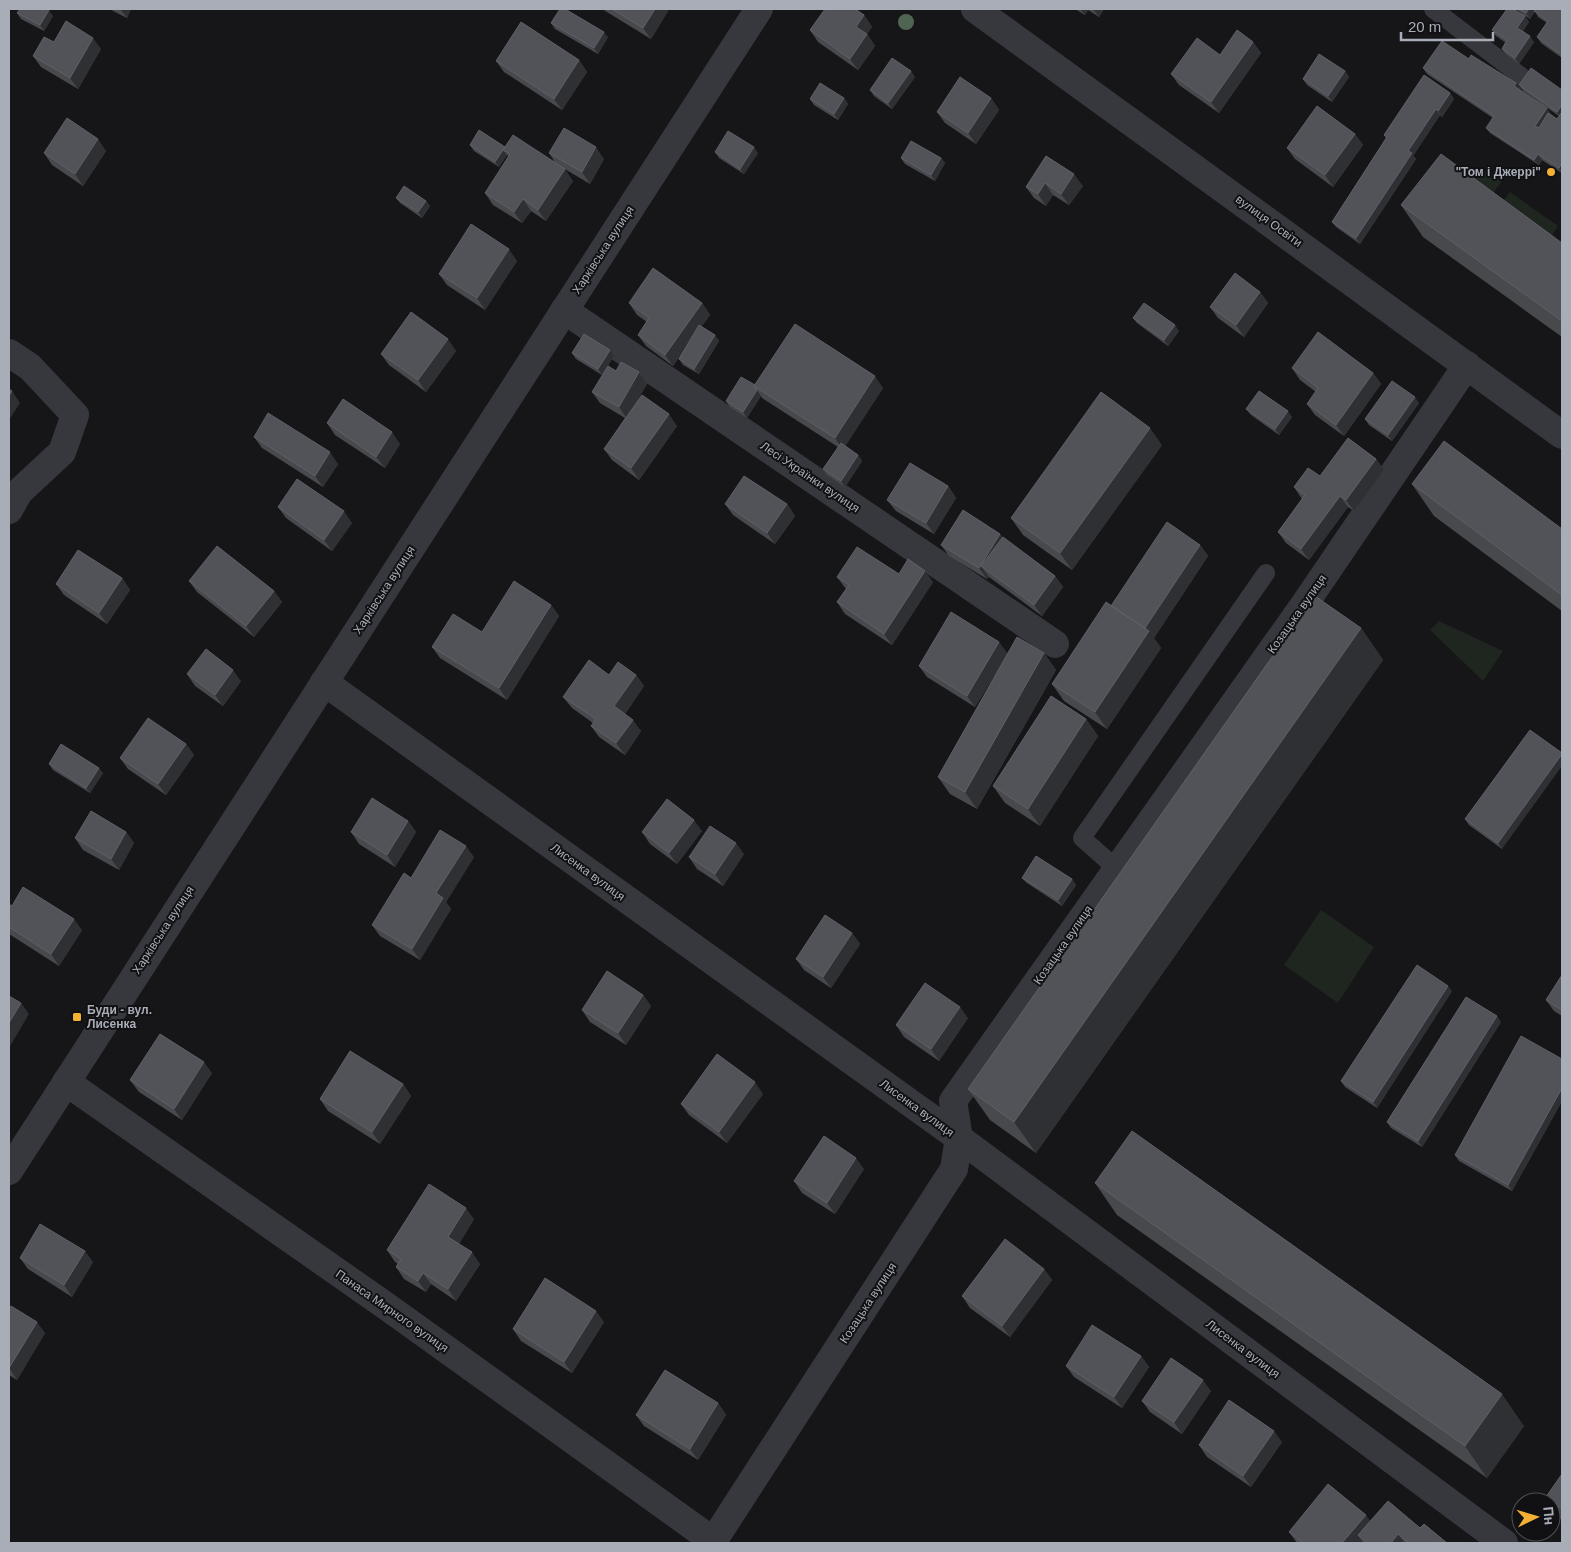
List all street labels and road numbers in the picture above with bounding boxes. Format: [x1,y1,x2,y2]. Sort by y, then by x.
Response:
street label: вулиця Освіти [1233,192,1305,250]
street label: Харківська вулиця [569,203,637,297]
street label: Лесі Українки вулиця [758,439,862,515]
street label: Харківська вулиця [350,543,418,637]
street label: Козацька вулиця [1265,572,1329,656]
street label: Лисенка вулиця [548,840,628,904]
street label: Харківська вулиця [129,883,197,977]
street label: Козацька вулиця [1031,903,1095,987]
street label: Лисенка вулиця [877,1076,957,1140]
street label: Козацька вулиця [837,1260,899,1346]
street label: Панаса Мирного вулиця [333,1267,451,1355]
street label: Лисенка вулиця [1204,1317,1282,1381]

